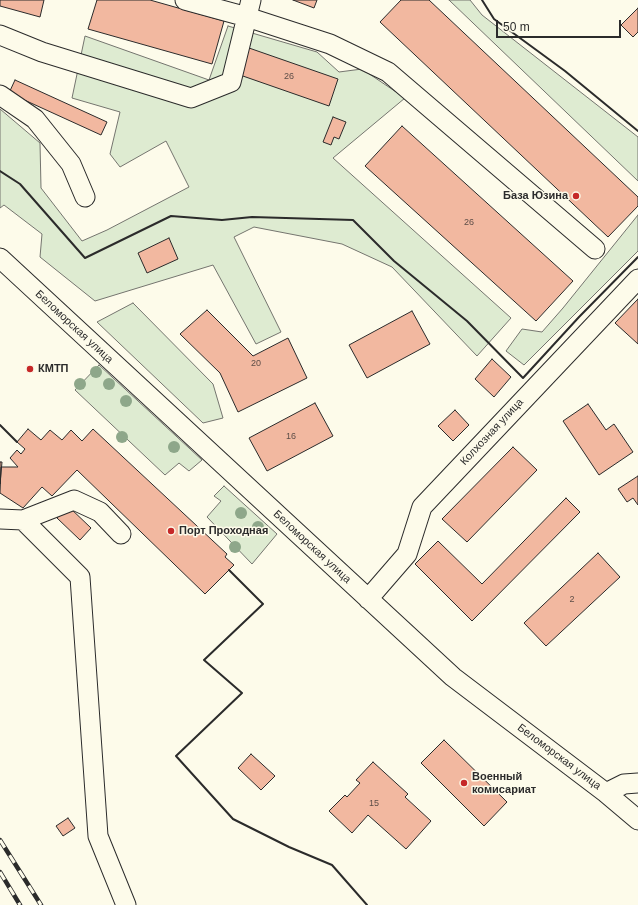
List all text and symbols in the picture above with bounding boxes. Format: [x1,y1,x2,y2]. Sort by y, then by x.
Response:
scale bar [498,12,623,38]
text: 50 m [503,20,530,34]
house number: 26 [284,72,294,82]
place label: База Юзина [503,189,568,203]
marker: База Юзина [571,191,581,201]
house number: 26 [464,218,474,228]
street label: Беломорская улица [32,288,116,366]
house number: 20 [251,359,261,369]
place label: КМТП [38,362,69,376]
marker: КМТП [25,364,35,374]
street label: Колхозная улица [458,396,526,468]
house number: 16 [286,432,296,442]
street label: Беломорская улица [270,508,354,586]
place label: Порт Проходная [179,524,268,538]
marker: Порт Проходная [166,526,176,536]
house number: 2 [569,595,575,605]
street label: Беломорская улица [515,721,603,793]
place label: Военный комисариат [472,770,536,796]
marker: Военный комисариат [459,778,469,788]
house number: 15 [369,799,379,809]

